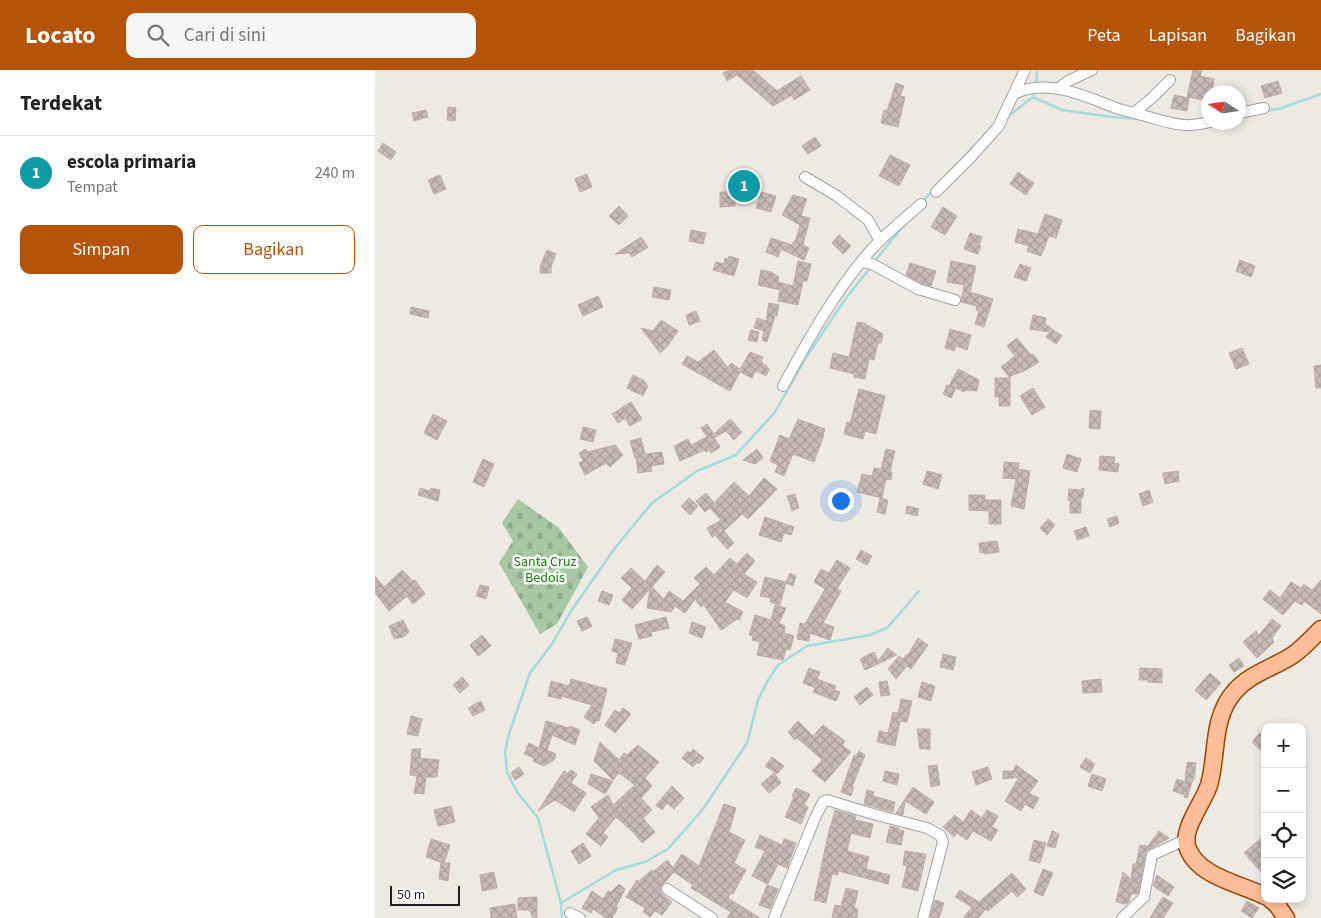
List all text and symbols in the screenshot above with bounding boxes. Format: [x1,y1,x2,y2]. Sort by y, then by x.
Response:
search box [126,13,476,58]
text: Locato [25,18,96,53]
icon: search [144,21,172,49]
text: Cari di sini [184,22,266,49]
text: Peta [1087,23,1120,48]
text: Lapisan [1148,23,1207,48]
text: Bagikan [1235,23,1296,48]
north arrow [1201,85,1246,130]
text: Terdekat [20,88,102,118]
text: escola primaria [67,149,196,176]
text: 1 [32,162,40,184]
text: 240 m [315,162,355,184]
pin: 1 [728,167,760,205]
text: Tempat [67,176,118,198]
button: Simpan [20,225,183,274]
button: Bagikan [193,225,355,274]
your location [828,488,854,514]
park label: Santa Cruz Bedois [514,552,576,588]
map controls [1261,723,1306,903]
button: + [1261,723,1306,768]
button: − [1261,768,1306,813]
button: locate [1261,813,1306,858]
button: layers [1261,858,1306,903]
scale bar [390,883,460,906]
text: 50 m [397,885,425,905]

